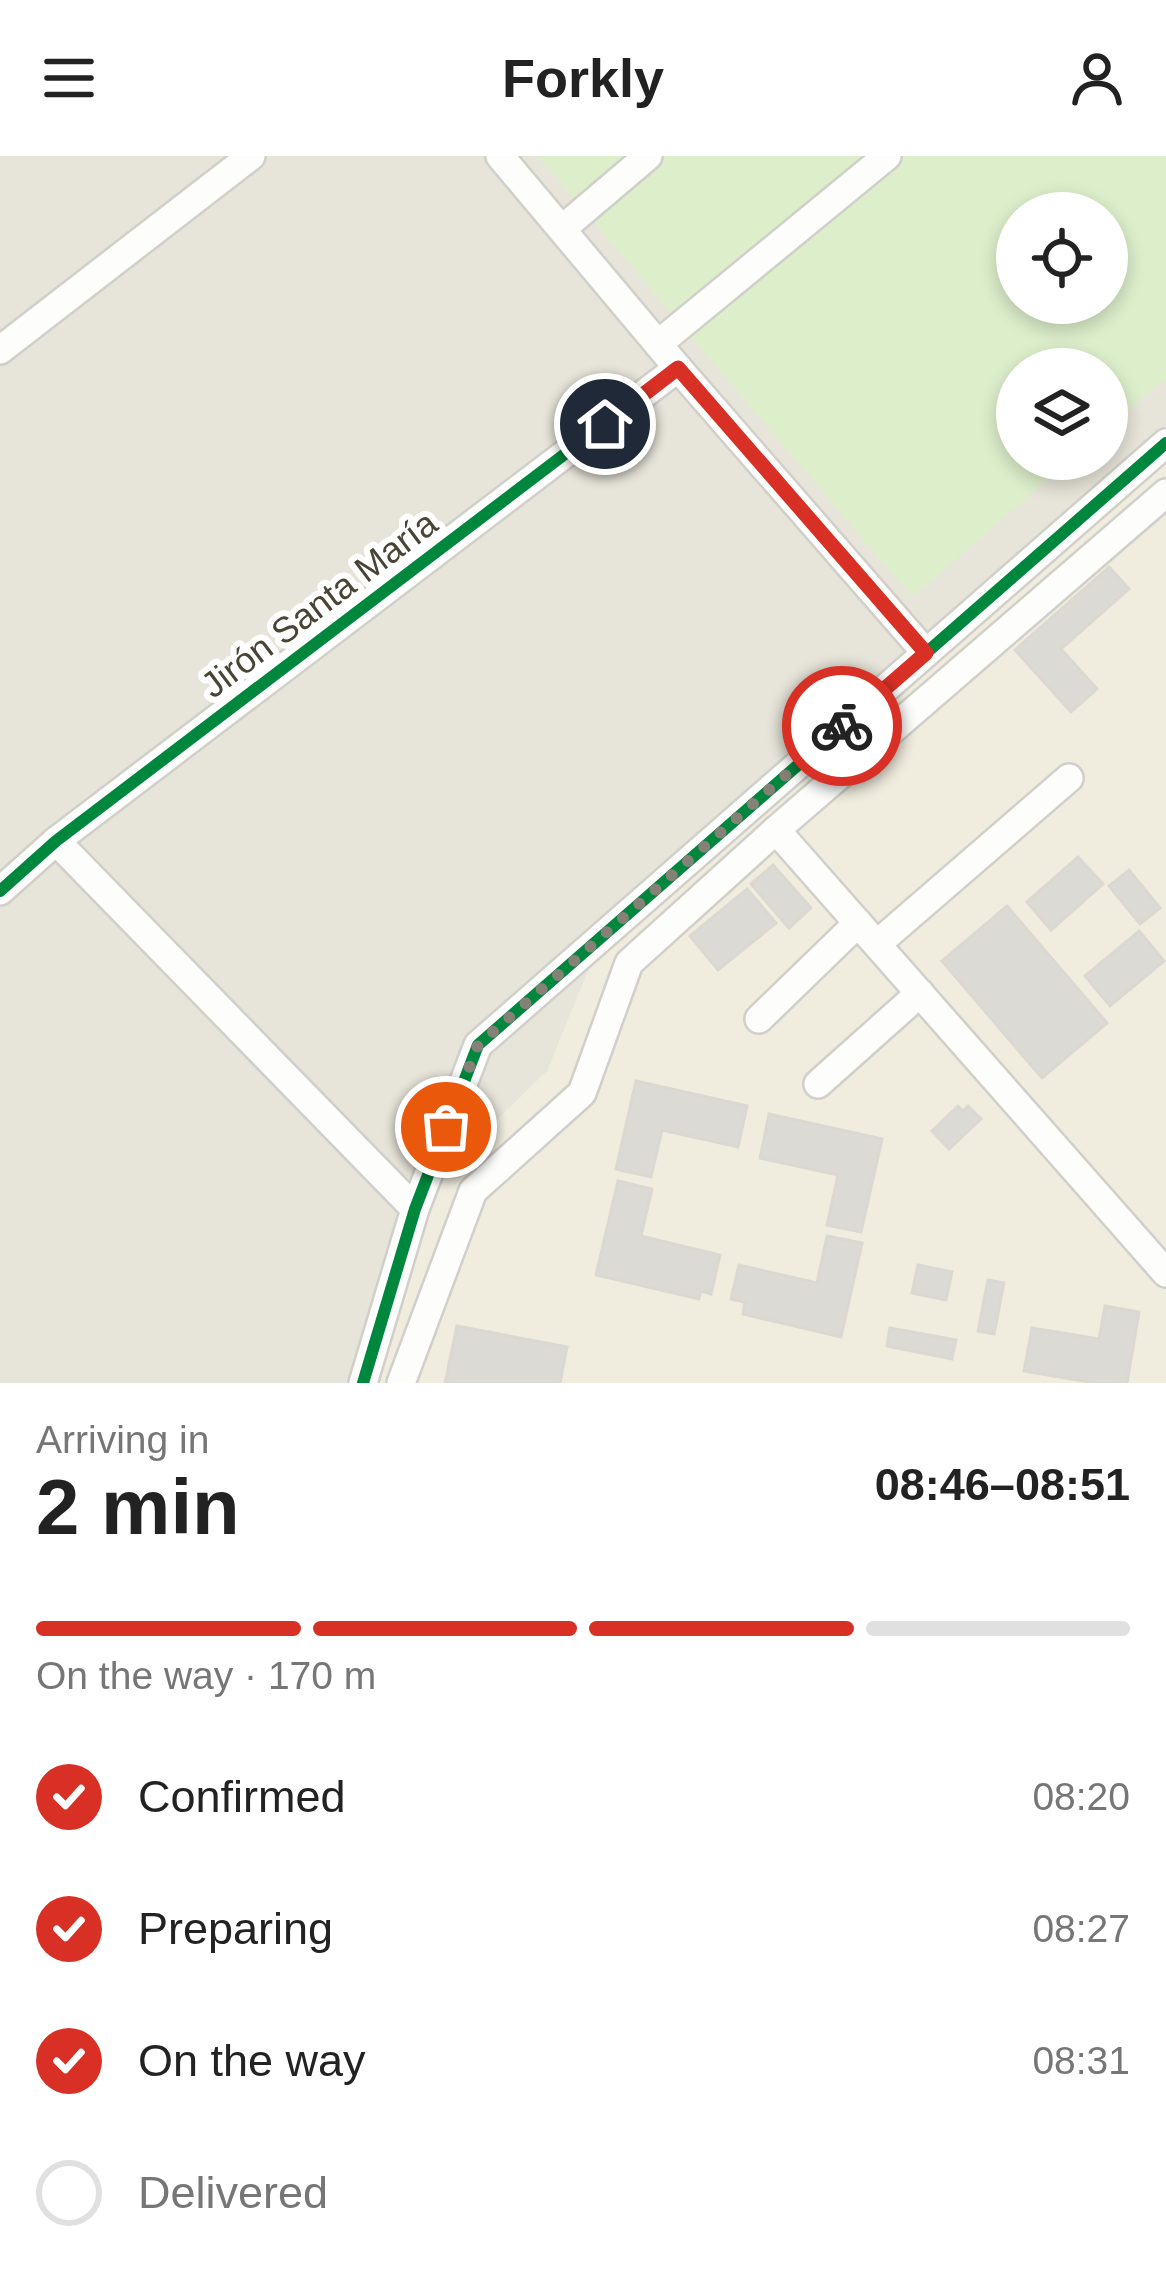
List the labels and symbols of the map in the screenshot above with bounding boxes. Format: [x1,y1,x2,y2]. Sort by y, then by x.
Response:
pin [554,373,656,475]
street label: Jirón Santa María [193,502,446,706]
courier [782,666,902,786]
pin [395,1076,497,1178]

